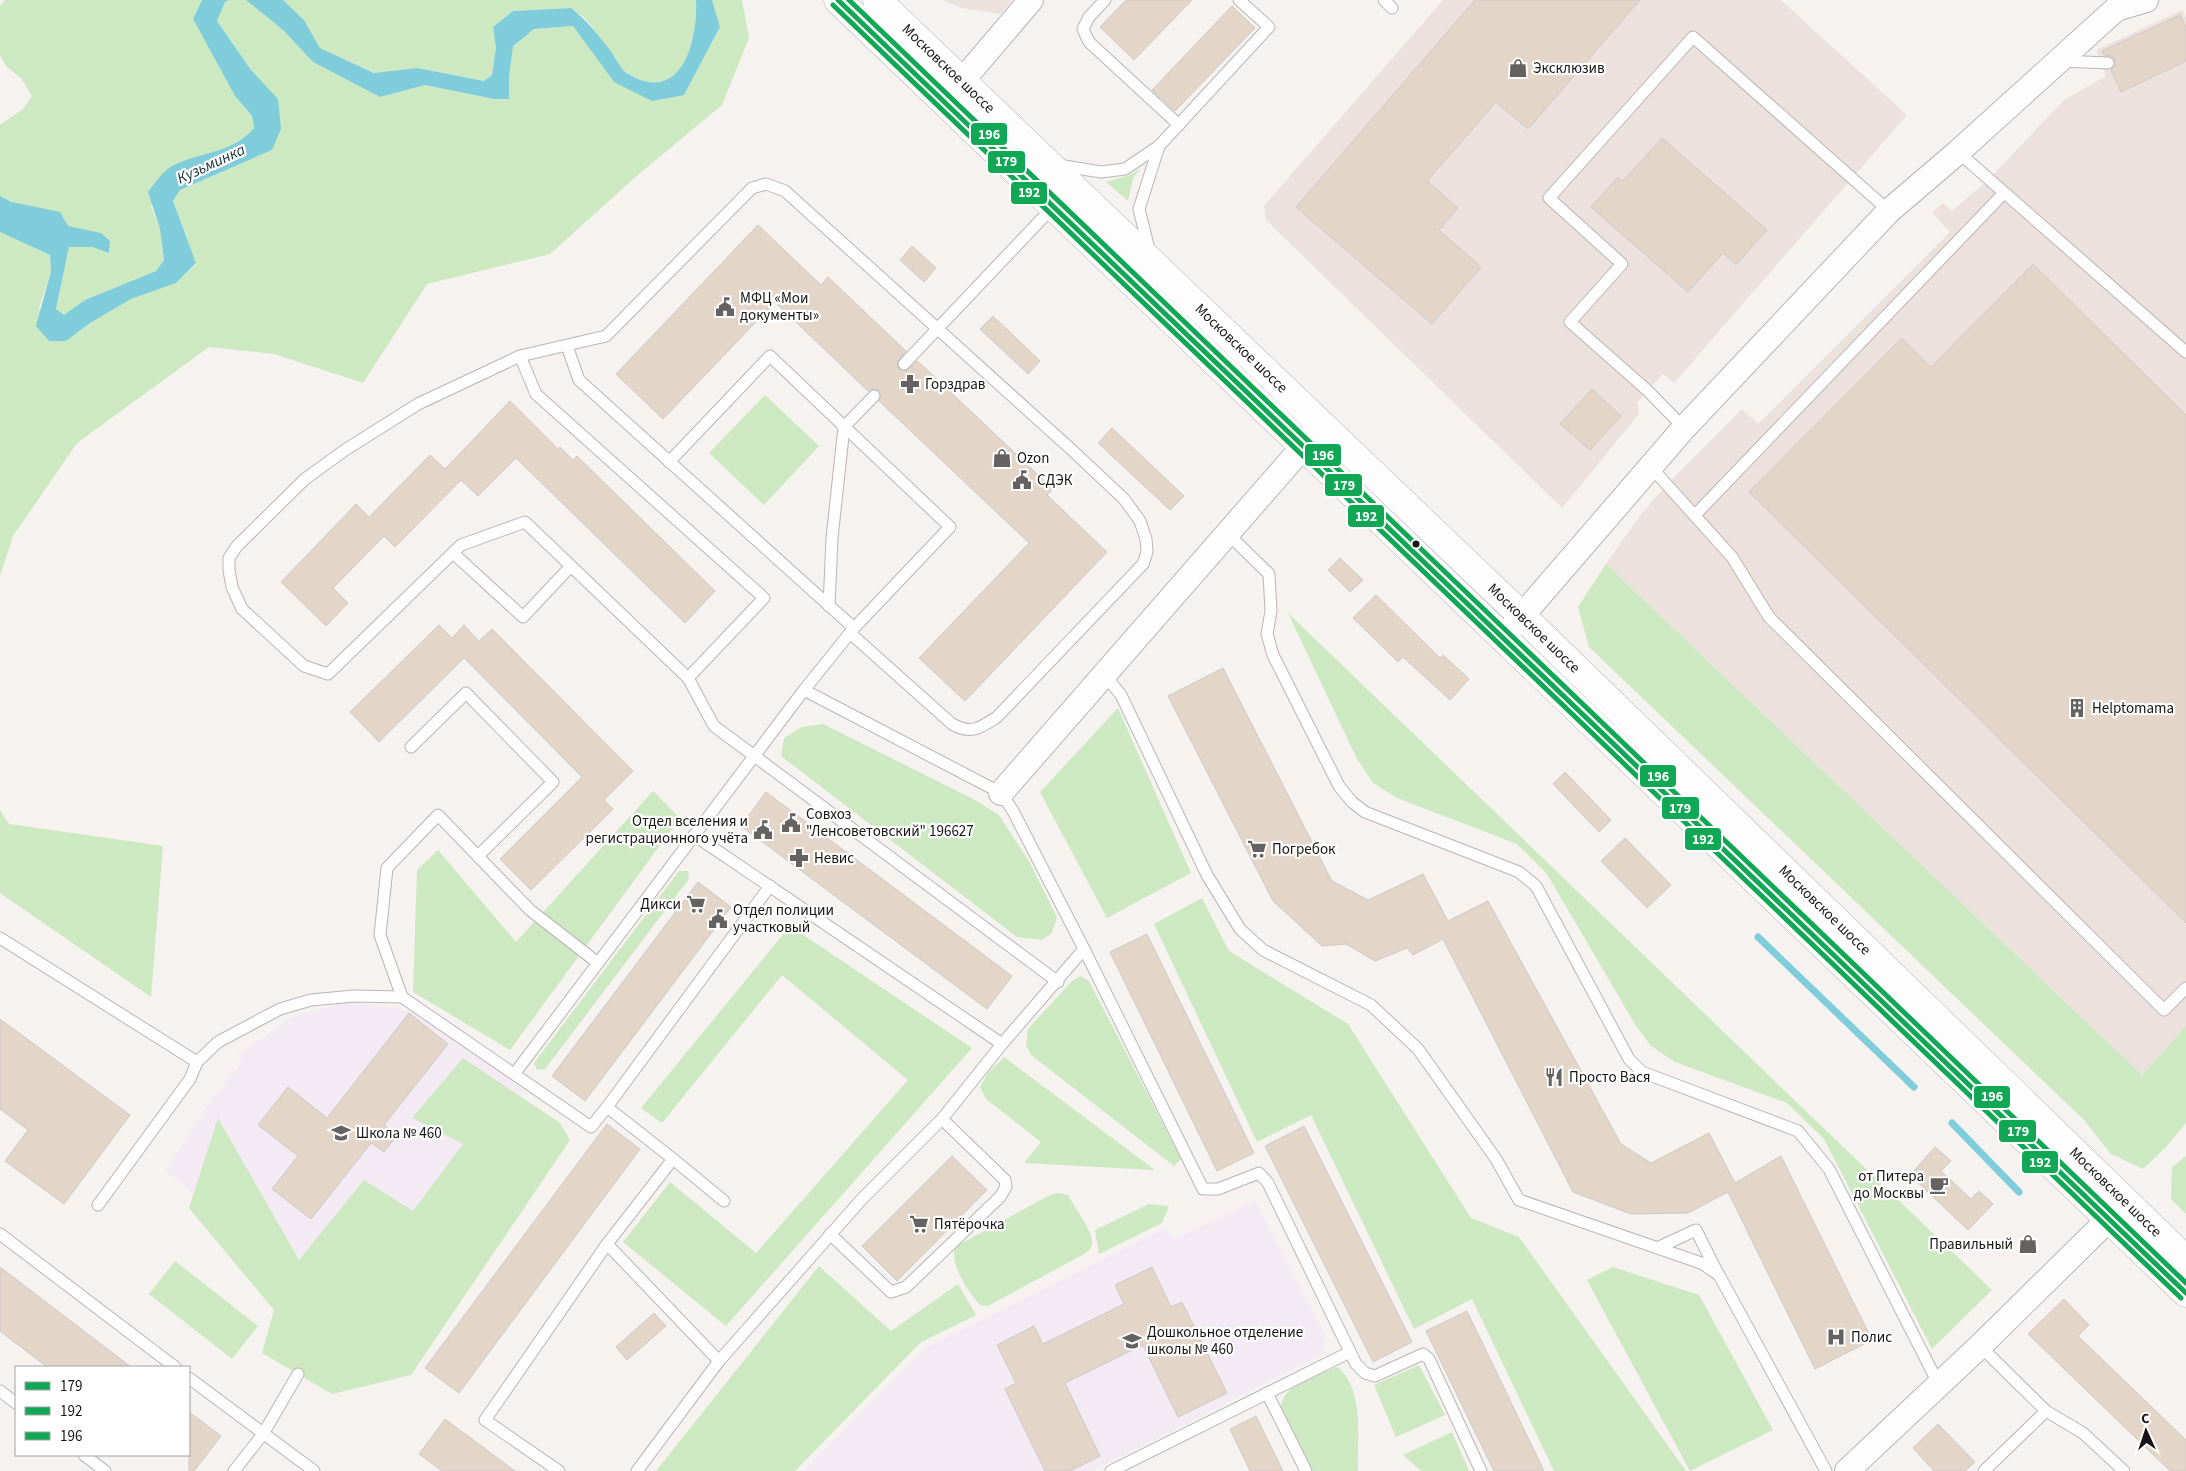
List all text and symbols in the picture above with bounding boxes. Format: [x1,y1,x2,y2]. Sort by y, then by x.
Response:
street label: Московское шоссе [897,19,1000,118]
shop icon: Эксклюзив [1507,57,1529,79]
place label: Эксклюзив [1533,58,1605,79]
line badge: 196 [970,122,1008,146]
text: 196 [978,125,1000,145]
water label: Кузьминка [173,138,249,189]
line badge: 179 [987,150,1026,174]
text: 179 [995,152,1017,172]
line badge: 192 [1010,181,1048,205]
text: 192 [1018,183,1040,203]
place label: МФЦ «Мои документы» [740,288,819,326]
public building icon: МФЦ «Мои документы» [714,296,736,318]
street label: Московское шоссе [1190,299,1293,398]
pharmacy icon: Горздрав [899,373,921,395]
place label: Горздрав [925,374,986,395]
line badge: 196 [1304,443,1342,467]
text: 196 [1312,446,1334,466]
shop icon: Ozon [991,447,1013,469]
place label: Ozon [1017,448,1049,469]
public building icon: СДЭК [1011,469,1033,491]
place label: СДЭК [1037,470,1073,491]
line badge: 179 [1324,473,1363,497]
text: 179 [1333,476,1355,496]
line badge: 192 [1347,504,1385,528]
text: 192 [1355,507,1377,527]
unlabelled marker [1411,539,1421,549]
street label: Московское шоссе [1483,578,1585,678]
building icon: Helptomama [2066,697,2088,719]
place label: Helptomama [2092,698,2174,719]
line badge: 196 [1639,764,1677,788]
text: 196 [1647,767,1669,787]
line badge: 179 [1661,796,1700,820]
text: 179 [1669,799,1691,819]
place label: Совхоз "Ленсоветовский" 196627 [806,804,974,842]
place label: Отдел вселения и регистрационного учёта [586,811,748,849]
public building icon: Совхоз "Ленсоветовский" 196627 [780,812,802,834]
public building icon: Отдел вселения и регистрационного учёта [752,819,774,841]
line badge: 192 [1684,827,1722,851]
text: 192 [1692,830,1714,850]
supermarket icon: Погребок [1246,838,1268,860]
place label: Погребок [1272,839,1336,860]
pharmacy icon: Невис [788,847,810,869]
place label: Невис [814,848,854,869]
street label: Московское шоссе [1774,860,1876,960]
supermarket icon: Дикси [685,893,707,915]
place label: Дикси [640,894,681,915]
place label: Отдел полиции участковый [733,900,834,938]
public building icon: Отдел полиции участковый [707,908,729,930]
restaurant icon: Просто Вася [1543,1066,1565,1088]
place label: Просто Вася [1569,1067,1650,1088]
line badge: 196 [1973,1085,2011,1109]
text: 196 [1981,1087,2003,1107]
line badge: 179 [1998,1119,2037,1143]
school or university icon: Школа № 460 [330,1122,352,1144]
text: 179 [2007,1122,2029,1142]
place label: Школа № 460 [356,1123,442,1144]
street label: Московское шоссе [2065,1142,2167,1242]
line badge: 192 [2021,1150,2059,1174]
text: 192 [2029,1153,2051,1173]
place label: от Питера до Москвы [1854,1166,1924,1204]
cafe icon: от Питера до Москвы [1928,1174,1950,1196]
supermarket icon: Пятёрочка [908,1213,930,1235]
place label: Пятёрочка [934,1214,1005,1235]
shop icon: Правильный [2017,1233,2039,1255]
place label: Правильный [1929,1234,2013,1255]
place label: Дошкольное отделение школы № 460 [1147,1322,1303,1360]
hospital icon: Полис [1825,1326,1847,1348]
place label: Полис [1851,1327,1892,1348]
school or university icon: Дошкольное отделение школы № 460 [1121,1330,1143,1352]
legend [15,1366,190,1456]
text: 179 [60,1376,82,1397]
text: 192 [60,1401,82,1422]
north arrow [2121,1406,2171,1456]
text: С [2141,1409,2150,1429]
text: 196 [60,1426,82,1447]

